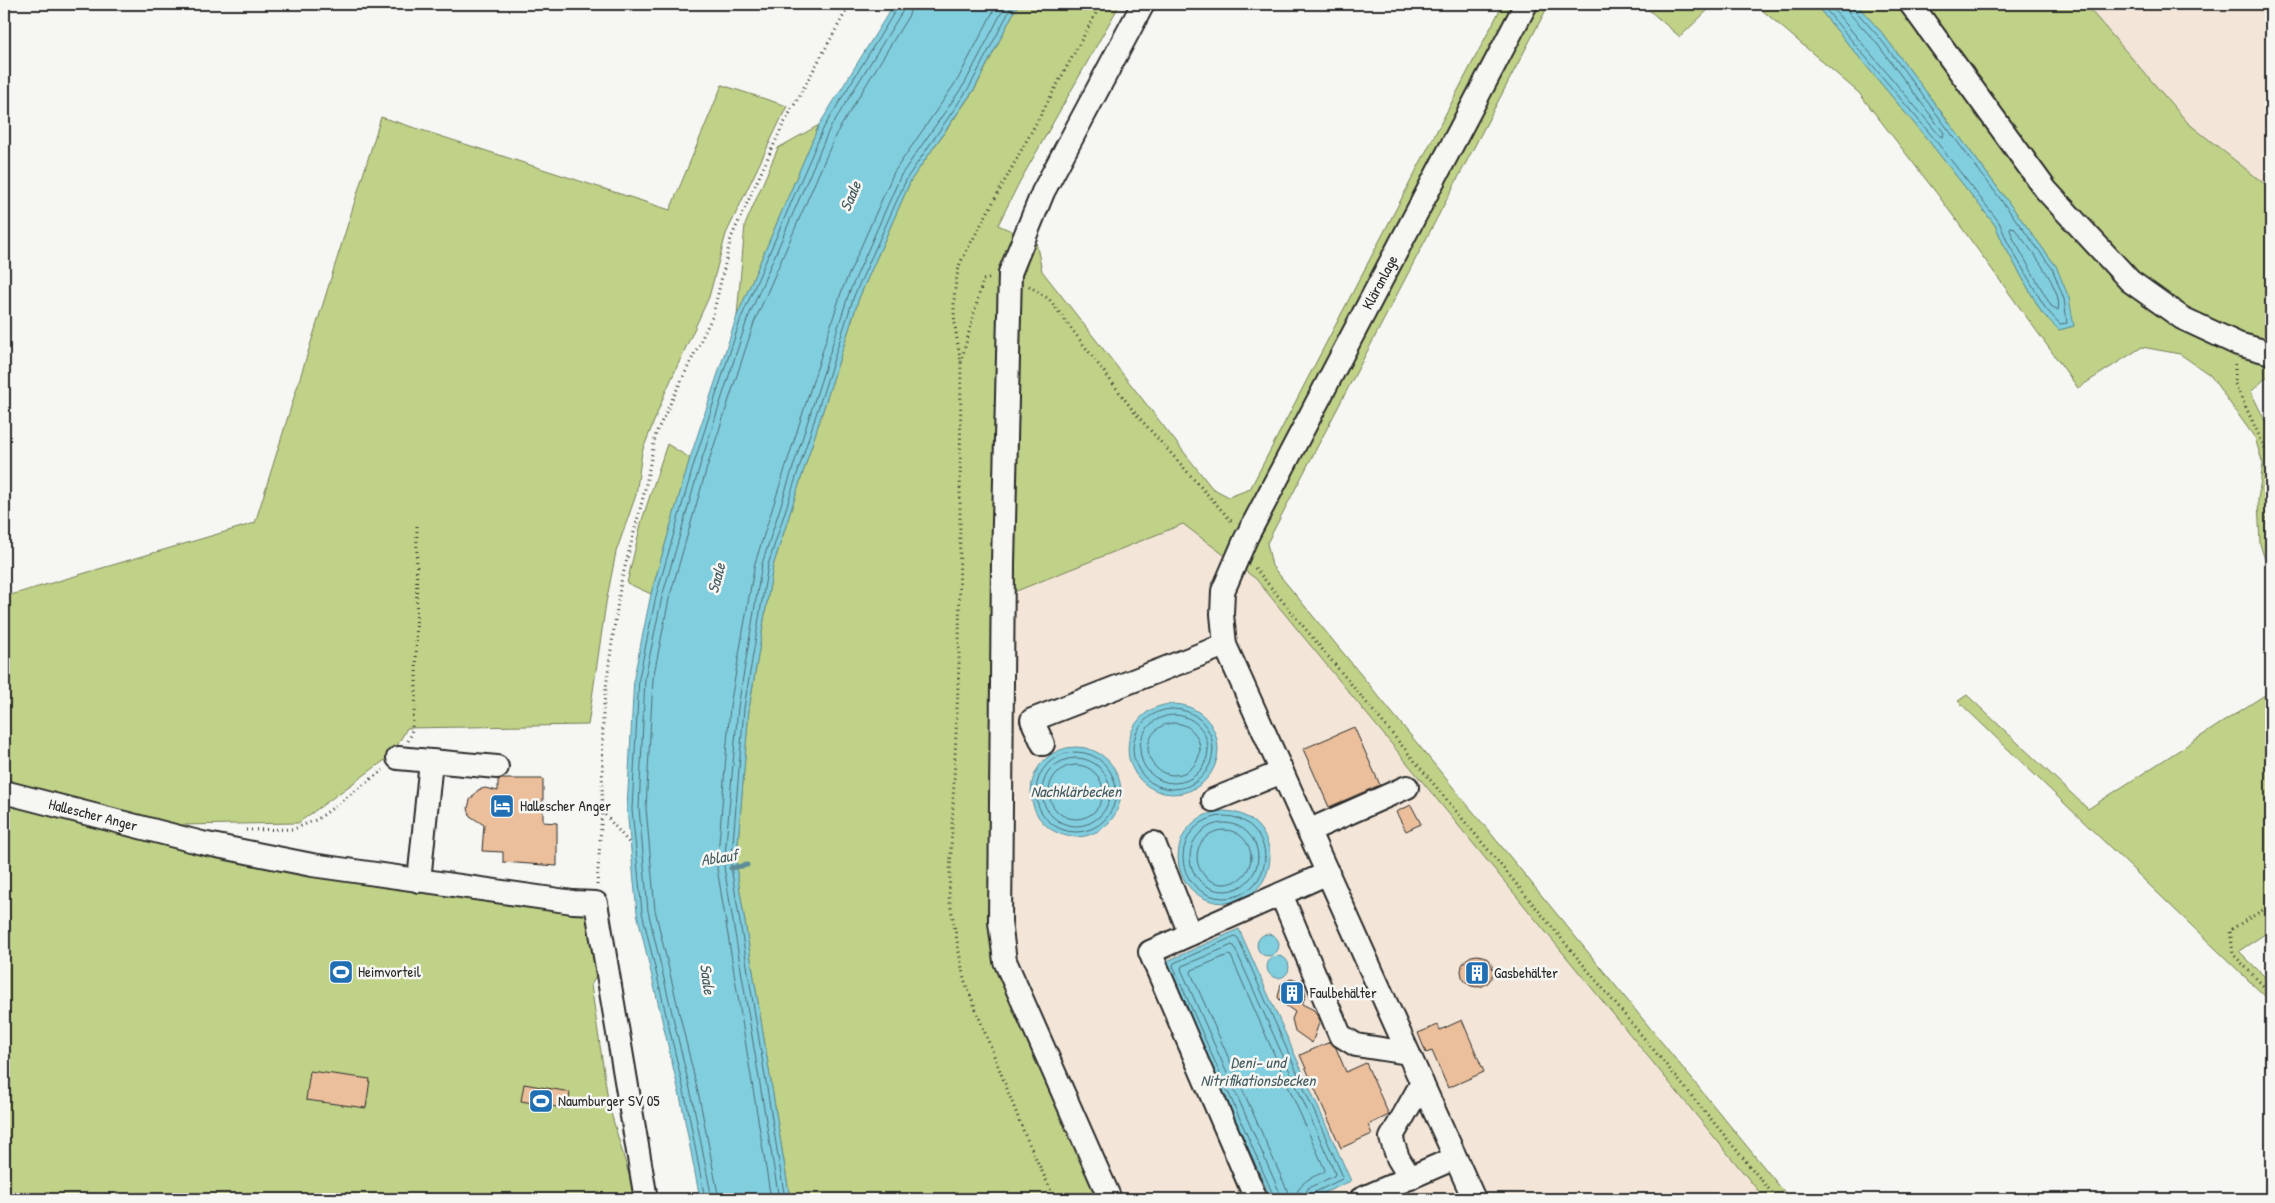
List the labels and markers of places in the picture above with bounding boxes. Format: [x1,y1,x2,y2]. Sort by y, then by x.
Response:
hotel icon: Hallescher Anger [489,793,515,819]
place label: Hallescher Anger [520,795,611,816]
sports icon: Heimvorteil [328,959,354,985]
building icon: Gasbehälter [1464,960,1490,986]
place label: Heimvorteil [358,961,421,982]
place label: Gasbehälter [1494,962,1558,983]
building icon: Faulbehälter [1279,980,1305,1006]
place label: Faulbehälter [1309,982,1377,1003]
sports icon: Naumburger SV 05 [528,1088,554,1114]
place label: Naumburger SV 05 [558,1090,660,1111]

